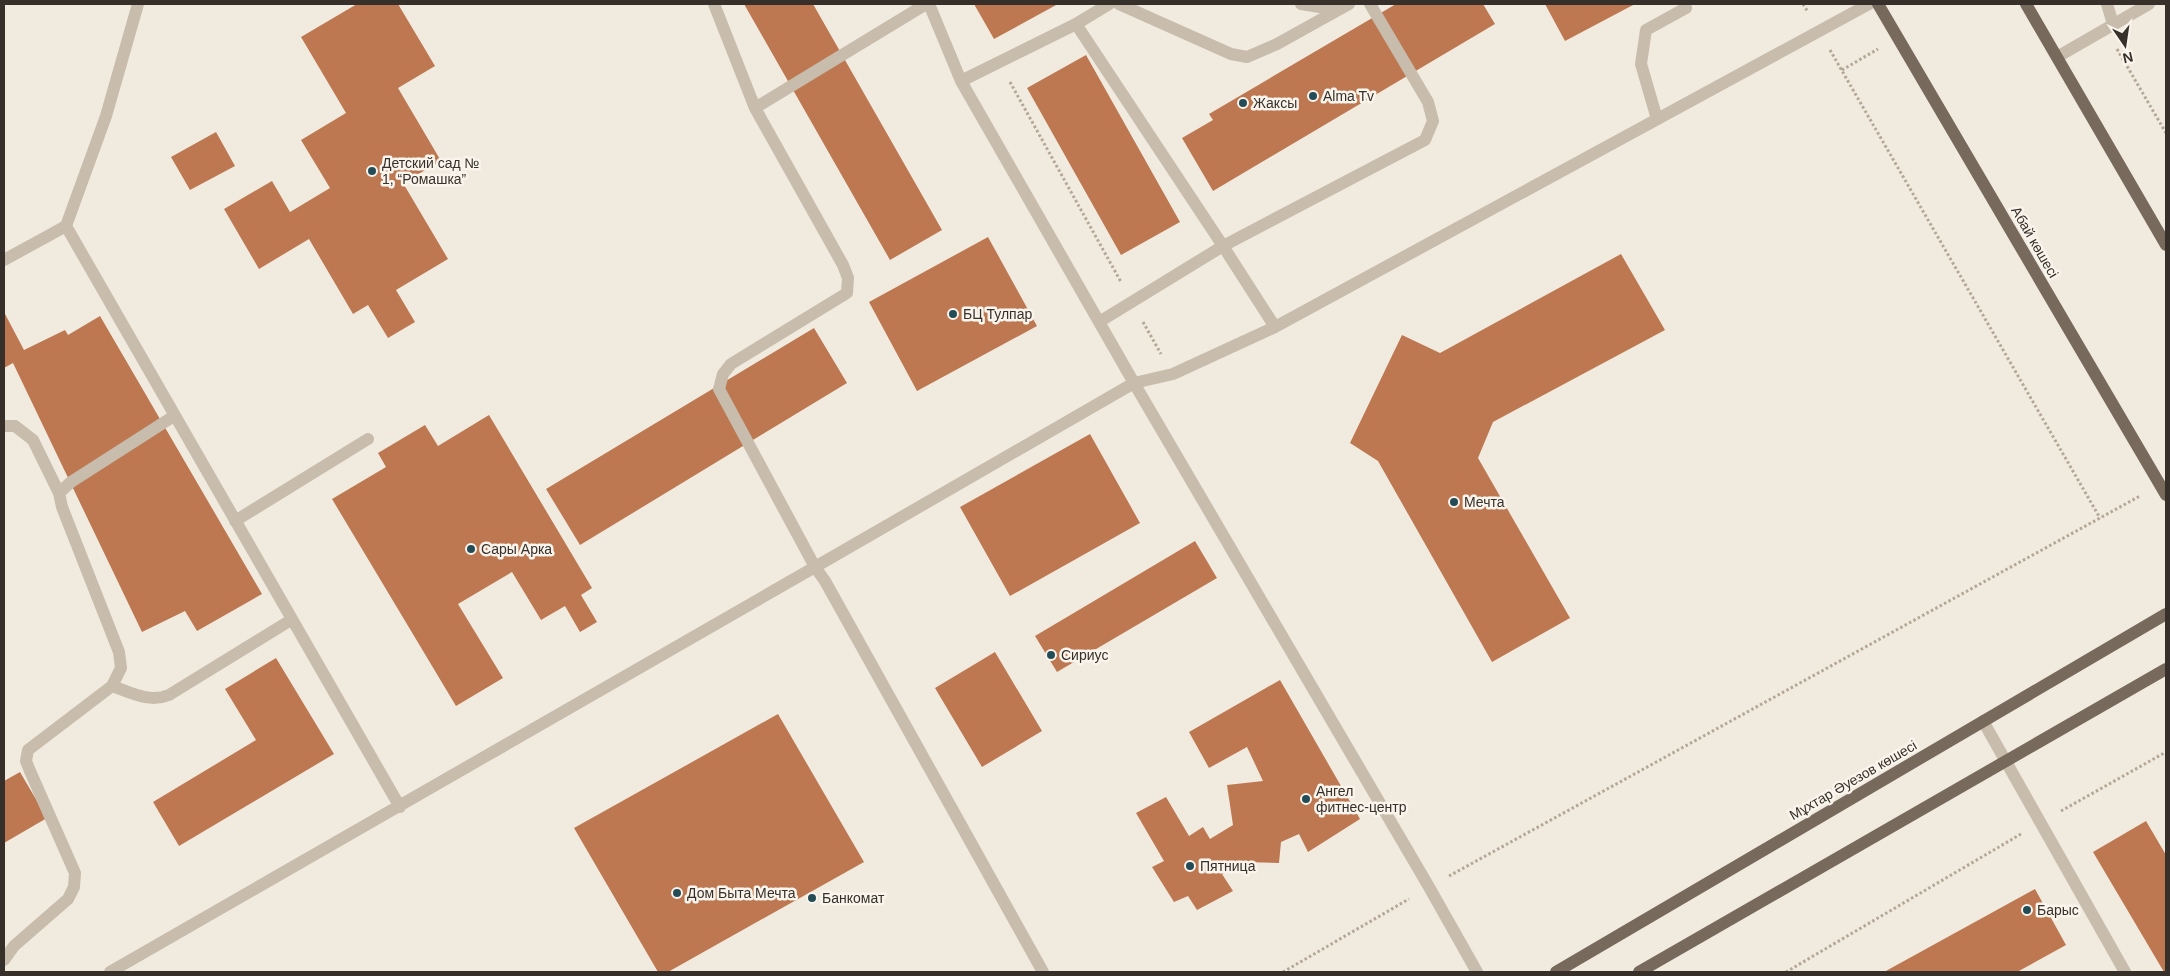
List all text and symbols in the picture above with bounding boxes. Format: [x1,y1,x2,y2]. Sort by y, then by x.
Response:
north arrow [2100,20,2150,70]
text: N [2121,49,2135,67]
place label: Alma Tv [1323,88,1374,104]
marker: Alma Tv [1307,90,1319,102]
place label: Жаксы [1253,95,1297,111]
marker: Жаксы [1237,97,1249,109]
place label: Детский сад № 1, “Ромашка” [382,155,480,187]
marker: Детский сад № 1, “Ромашка” [366,165,378,177]
street label: Абай көшесі [2008,204,2062,280]
place label: БЦ Тулпар [963,306,1032,322]
marker: БЦ Тулпар [947,308,959,320]
place label: Мечта [1464,494,1505,510]
marker: Мечта [1448,496,1460,508]
place label: Сары Арка [481,541,552,557]
marker: Сары Арка [465,543,477,555]
place label: Сириус [1061,647,1108,663]
marker: Сириус [1045,649,1057,661]
street label: Мұхтар Әуезов көшесі [1786,737,1920,823]
place label: Ангел фитнес-центр [1316,783,1407,815]
marker: Ангел фитнес-центр [1300,793,1312,805]
place label: Пятница [1200,858,1256,874]
marker: Пятница [1184,860,1196,872]
place label: Дом Быта Мечта [687,885,796,901]
marker: Дом Быта Мечта [671,887,683,899]
place label: Банкомат [822,890,885,906]
marker: Банкомат [806,892,818,904]
place label: Барыс [2037,902,2079,918]
marker: Барыс [2021,904,2033,916]

